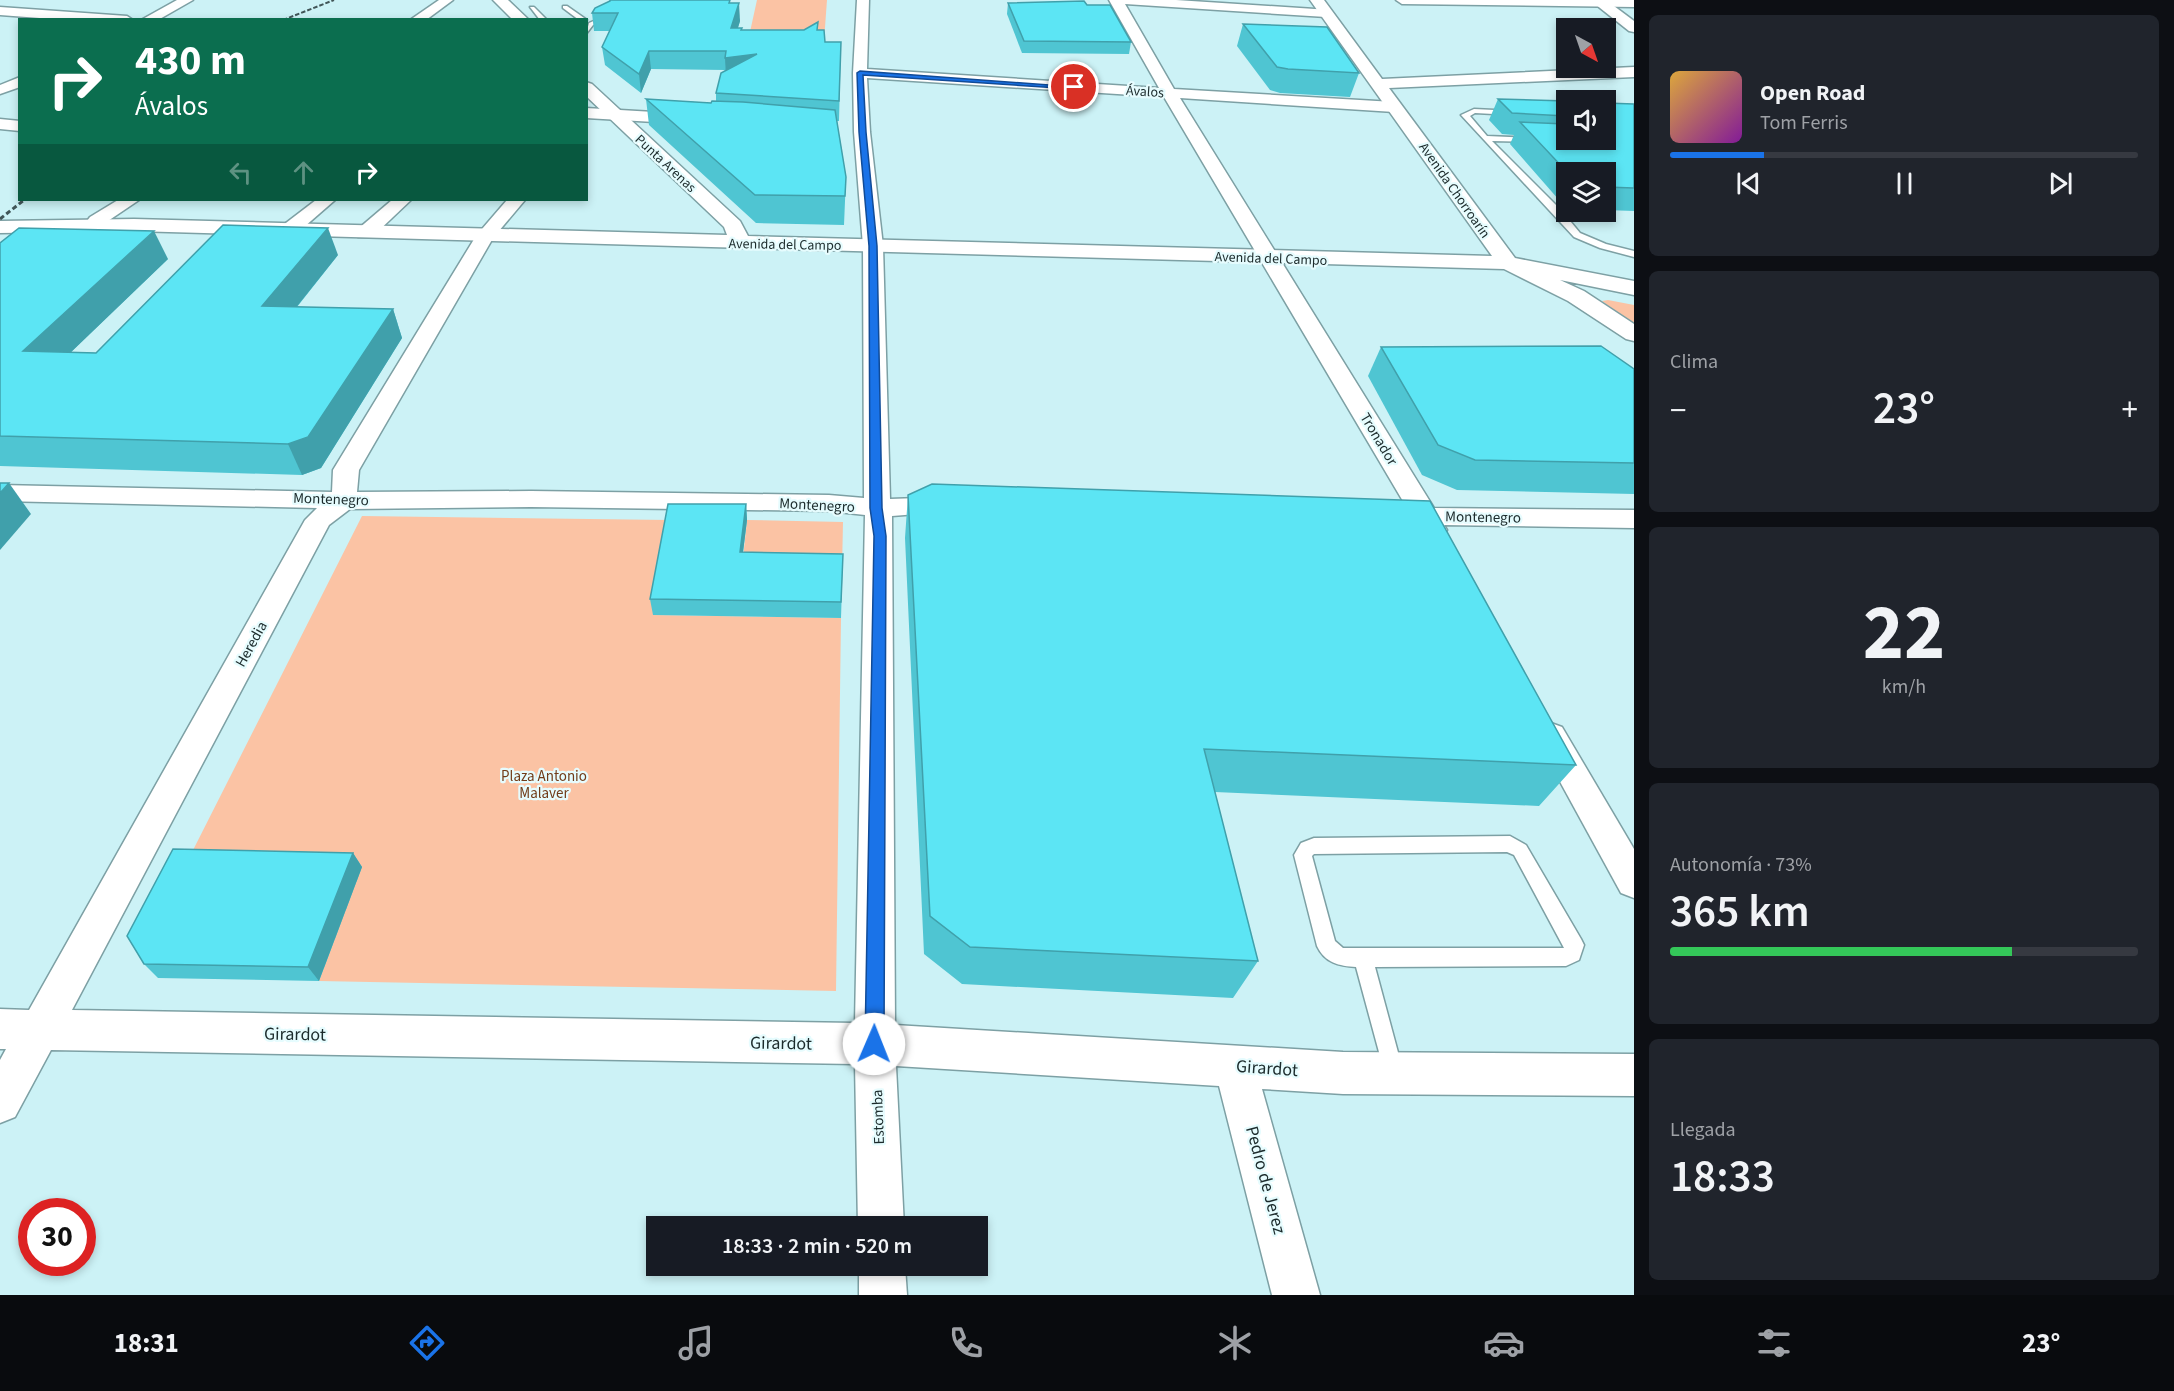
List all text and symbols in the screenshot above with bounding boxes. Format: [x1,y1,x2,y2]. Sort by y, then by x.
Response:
north arrow [1556,18,1616,78]
map controls [1556,18,1616,222]
text: 430 m [135,31,246,91]
icon: right [36,42,114,120]
pin [1048,61,1099,112]
icon: arrive [1057,70,1090,103]
text: Open Road [1760,77,1865,109]
street label: Ávalos [1125,81,1165,103]
text: Ávalos [135,87,208,126]
button: sound [1556,90,1616,150]
text: Tom Ferris [1760,109,1848,137]
street label: Punta Arenas [630,130,701,198]
street label: Avenida Chorroarín [1414,139,1495,243]
icon: left [224,156,257,189]
icon: ahead [287,156,320,189]
icon: right [350,156,383,189]
button: layers [1556,162,1616,222]
icon: previous [1732,167,1765,200]
icon: pause [1888,167,1921,200]
icon: next [2044,167,2077,200]
street label: Avenida del Campo [728,234,842,256]
street label: Avenida del Campo [1214,247,1328,271]
text: Clima [1670,348,1718,376]
text: 23° [1873,377,1935,441]
text: − [1670,387,1686,434]
text: + [2122,387,2138,434]
street label: Tronador [1355,409,1403,470]
street label: Montenegro [293,488,369,511]
street label: Montenegro [779,493,855,518]
street label: Montenegro [1445,506,1521,529]
text: 22 [1863,578,1945,689]
street label: Heredia [230,618,273,671]
text: km/h [1882,673,1926,701]
park label: Plaza Antonio Malaver [501,766,587,804]
text: Autonomía · 73% [1670,851,1812,879]
text: 365 km [1670,880,1810,944]
position arrow [842,1012,906,1076]
street label: Girardot [264,1021,326,1048]
street label: Girardot [750,1030,812,1057]
street label: Girardot [1235,1054,1299,1083]
street label: Estomba [867,1089,890,1145]
text: Llegada [1670,1116,1736,1144]
street label: Pedro de Jerez [1239,1123,1292,1237]
text: 18:33 [1670,1145,1775,1209]
speed limit sign: 30 [18,1198,96,1276]
text: 18:33 · 2 min · 520 m [722,1230,912,1262]
icon: directions [406,1322,448,1364]
icon: music [675,1322,717,1364]
icon: phone [945,1322,987,1364]
icon: climate [1214,1322,1256,1364]
icon: car [1483,1322,1525,1364]
icon: filters [1753,1322,1795,1364]
text: 18:31 [114,1324,179,1363]
text: 23° [2022,1324,2060,1363]

